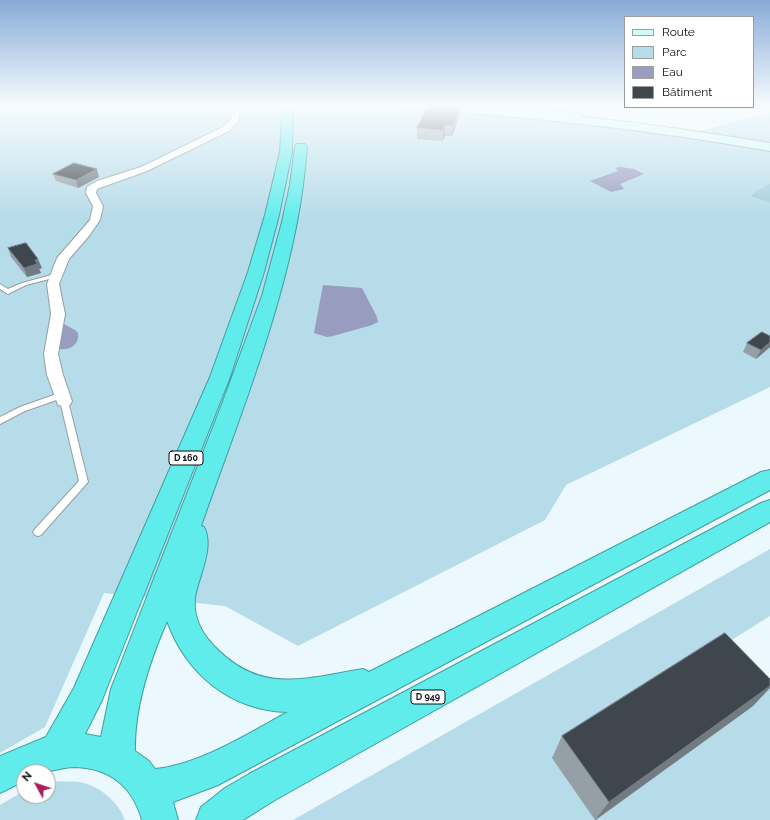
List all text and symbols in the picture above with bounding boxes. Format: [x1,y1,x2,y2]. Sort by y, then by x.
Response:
legend [624,16,754,108]
text: Route [662,25,695,39]
text: Parc [662,45,687,59]
text: Eau [662,65,683,79]
text: Bâtiment [662,85,712,99]
road number: D 160 [169,451,203,465]
road number: D 949 [411,690,445,704]
north arrow [16,764,56,804]
text: N [20,769,35,784]

